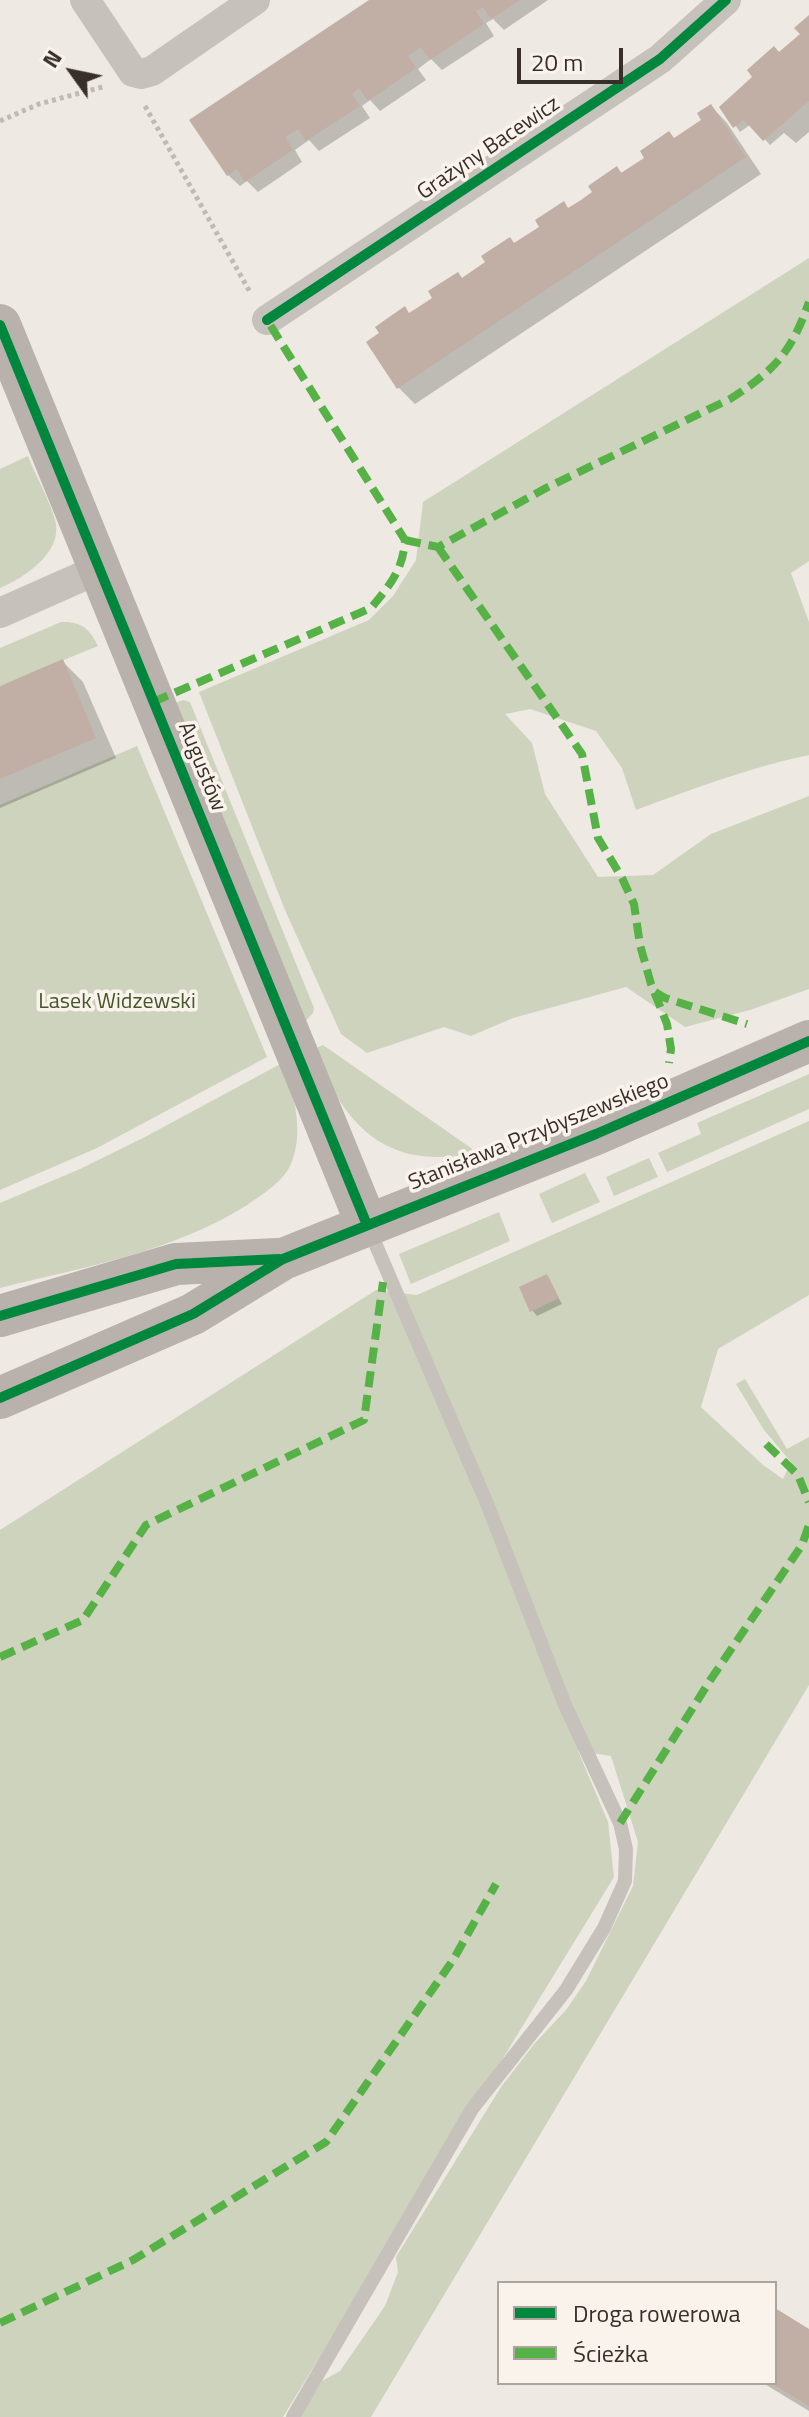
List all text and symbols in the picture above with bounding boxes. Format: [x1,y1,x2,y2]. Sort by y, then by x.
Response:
north arrow [32,32,112,112]
scale bar [521,32,627,82]
text: N [33,43,70,75]
text: 20 m [531,44,583,80]
street label: Grażyny Bacewicz [413,92,565,206]
street label: Augustów [171,718,231,816]
park label: Lasek Widzewski [38,990,196,1016]
street label: Stanisława Przybyszewskiego [405,1069,673,1197]
legend [497,2281,777,2385]
text: Droga rowerowa [573,2295,741,2331]
text: Ścieżka [573,2335,648,2371]

